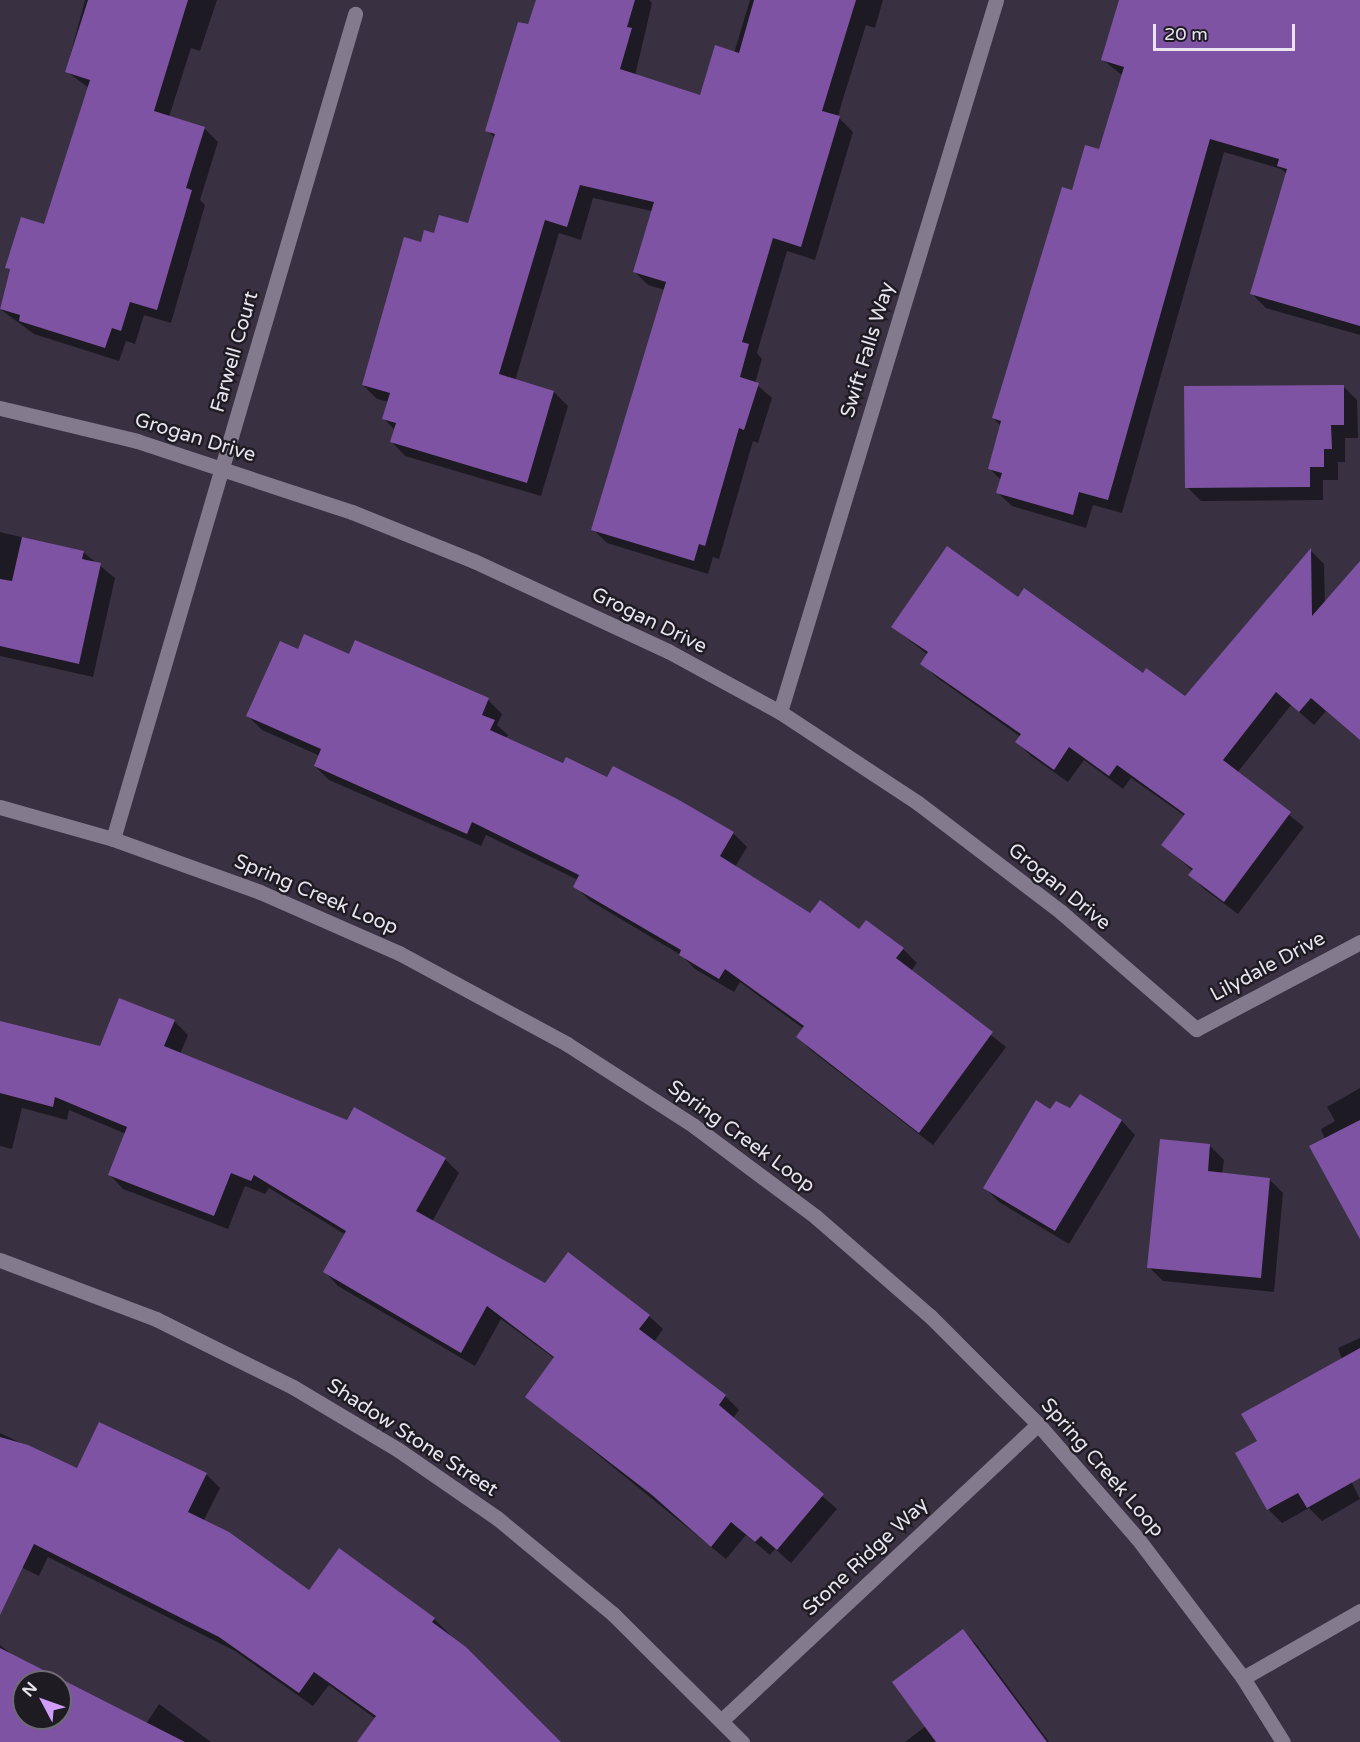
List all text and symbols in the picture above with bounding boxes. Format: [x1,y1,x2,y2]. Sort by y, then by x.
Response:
scale bar [1156,12,1298,50]
text: 20 m [1164,23,1208,45]
street label: Swift Falls Way [836,279,900,421]
street label: Farwell Court [206,289,264,415]
street label: Grogan Drive [132,408,258,468]
street label: Grogan Drive [587,583,711,659]
street label: Grogan Drive [1003,838,1115,936]
street label: Spring Creek Loop [230,850,402,940]
street label: Lilydale Drive [1206,927,1330,1007]
street label: Spring Creek Loop [663,1076,819,1198]
street label: Shadow Stone Street [322,1374,502,1502]
street label: Spring Creek Loop [1035,1394,1169,1542]
street label: Stone Ridge Way [798,1493,934,1621]
north arrow [12,1670,72,1730]
text: N [18,1678,42,1701]

